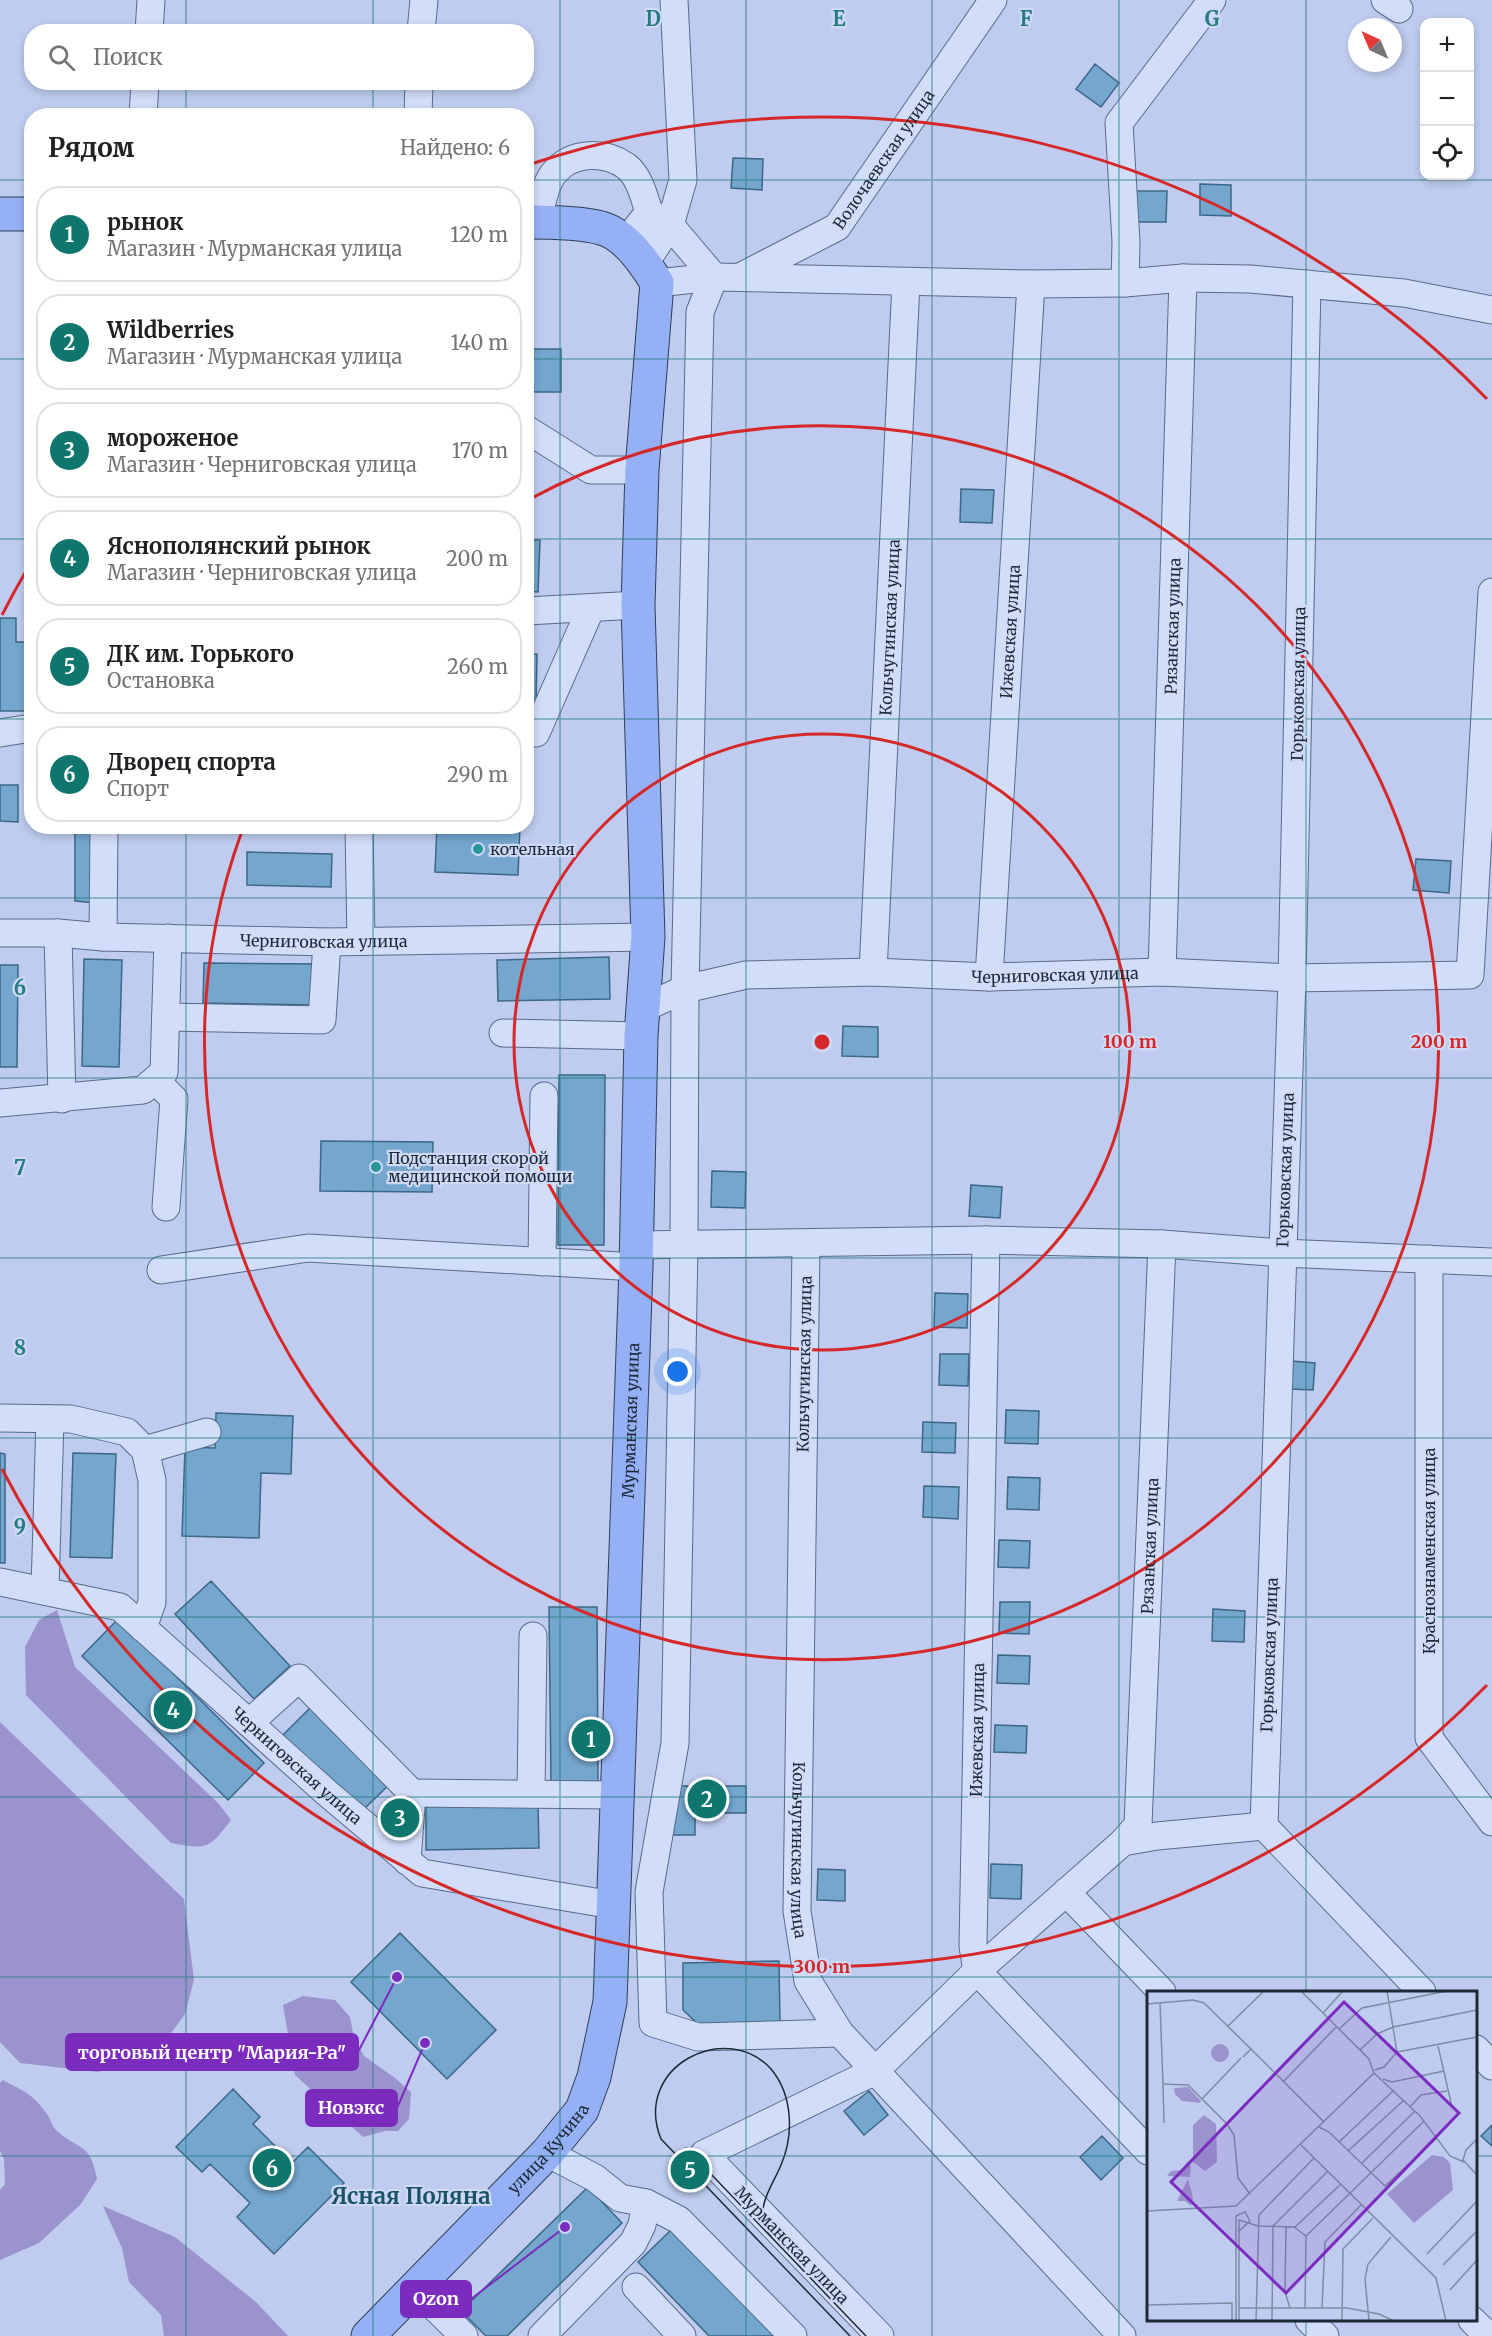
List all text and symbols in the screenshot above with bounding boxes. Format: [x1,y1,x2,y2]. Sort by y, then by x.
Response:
text: D [645,6,661,31]
text: E [832,6,846,31]
text: F [1020,6,1033,31]
text: G [1205,6,1220,31]
north arrow [1348,18,1402,72]
map controls [1420,18,1474,180]
button: + [1420,18,1474,72]
search box [24,24,534,90]
icon: search [45,41,78,74]
text: Поиск [93,43,163,71]
button: − [1420,72,1474,126]
street label: Волочаевская улица [829,85,939,233]
button: locate [1420,126,1474,180]
text: Рядом [48,131,134,164]
text: Найдено: 6 [400,135,510,160]
text: рынок [107,208,183,236]
text: 1 [65,222,74,247]
text: 120 m [450,222,508,247]
text: Магазин · Мурманская улица [107,236,402,261]
text: Wildberries [107,316,234,344]
text: 2 [64,330,75,355]
text: 140 m [451,330,508,355]
text: Магазин · Мурманская улица [107,344,402,369]
text: мороженое [107,424,239,452]
text: 3 [64,438,75,463]
text: 170 m [452,438,508,463]
text: Магазин · Черниговская улица [107,452,417,477]
text: Яснополянский рынок [107,532,371,560]
street label: Кольчугинская улица [875,538,904,716]
text: 4 [63,546,76,571]
text: 200 m [446,546,508,571]
street label: Рязанская улица [1160,557,1185,695]
text: Магазин · Черниговская улица [107,560,417,585]
street label: Ижевская улица [996,564,1024,699]
street label: Горьковская улица [1287,606,1309,762]
text: ДК им. Горького [107,640,294,668]
text: 5 [64,654,75,679]
text: 260 m [447,654,508,679]
text: Остановка [107,668,215,693]
text: Дворец спорта [107,748,276,776]
text: 6 [63,762,76,787]
text: 290 m [447,762,508,787]
text: Спорт [107,776,169,801]
place label: котельная [490,839,575,859]
marker: котельная [471,842,485,856]
street label: Черниговская улица [240,930,408,952]
street label: Черниговская улица [971,963,1139,987]
text: 6 [14,975,26,1000]
text: 100 m [1103,1030,1157,1053]
text: 200 m [1411,1030,1467,1053]
centre of rings [812,1032,832,1052]
street label: Горьковская улица [1272,1092,1298,1248]
place label: Подстанция скорой медицинской помощи [388,1148,573,1186]
text: 7 [14,1155,26,1180]
marker: Подстанция скорой медицинской помощи [369,1160,383,1174]
street label: Кольчугинская улица [792,1275,816,1453]
text: 8 [14,1335,26,1360]
street label: Мурманская улица [618,1342,643,1499]
your location [663,1357,692,1386]
street label: Краснознаменская улица [1419,1447,1439,1654]
street label: Рязанская улица [1137,1477,1162,1615]
text: 9 [14,1514,26,1539]
street label: Горьковская улица [1256,1577,1282,1733]
street label: Ижевская улица [966,1662,988,1797]
pin: 4 [154,1688,192,1732]
street label: Черниговская улица [228,1702,367,1829]
pin: 1 [572,1716,610,1762]
street label: Кольчугинская улица [787,1761,811,1940]
pin: 2 [688,1776,726,1822]
pin: 3 [380,1796,420,1840]
text: 300 m [794,1955,850,1978]
inset map [1147,1991,1477,2321]
callout: торговый центр "Мария-Ра" [66,2034,358,2070]
text: торговый центр "Мария-Ра" [78,2041,346,2064]
callout: Новэкс [306,2090,397,2126]
text: Новэкс [318,2096,384,2119]
street label: улица Кучина [503,2101,593,2198]
pin: 6 [252,2146,292,2190]
pin: 5 [670,2148,710,2192]
district label: Ясная Поляна [332,2182,490,2210]
street label: Мурманская улица [731,2182,854,2308]
callout: Ozon [401,2281,471,2317]
text: Ozon [413,2287,459,2310]

